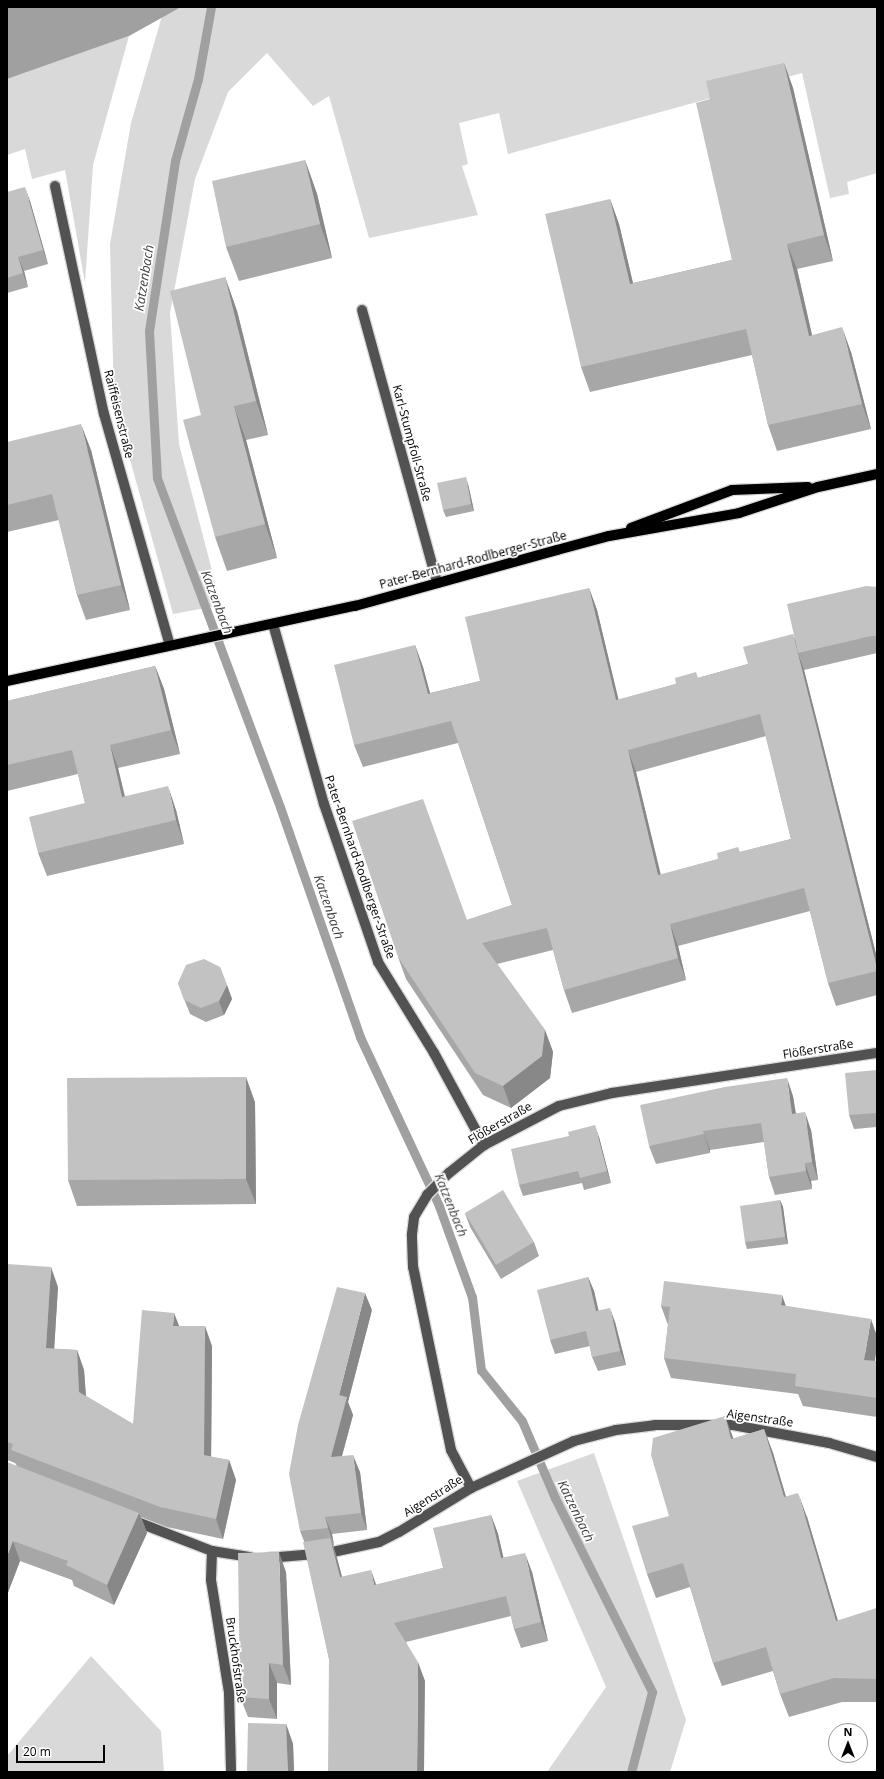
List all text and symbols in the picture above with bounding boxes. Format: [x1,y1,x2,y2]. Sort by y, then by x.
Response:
water label: Katzenbach [131,244,157,312]
street label: Raiffeisenstraße [101,368,137,460]
street label: Karl-Stumpfoll-Straße [389,383,435,503]
street label: Pater-Bernhard-Rodlberger-Straße [378,528,568,592]
water label: Katzenbach [198,568,236,636]
street label: Pater-Bernhard-Rodlberger-Straße [322,773,398,961]
water label: Katzenbach [311,873,347,941]
street label: Flößerstraße [782,1036,854,1062]
street label: Flößerstraße [466,1099,534,1147]
water label: Katzenbach [431,1171,471,1239]
street label: Aigenstraße [726,1406,794,1430]
street label: Aigenstraße [401,1472,465,1520]
water label: Katzenbach [554,1478,598,1544]
street label: Bruckhofstraße [223,1616,249,1704]
north arrow [828,1723,868,1763]
text: N [844,1724,852,1739]
scale bar [18,1737,107,1763]
text: 20 m [23,1743,51,1760]

